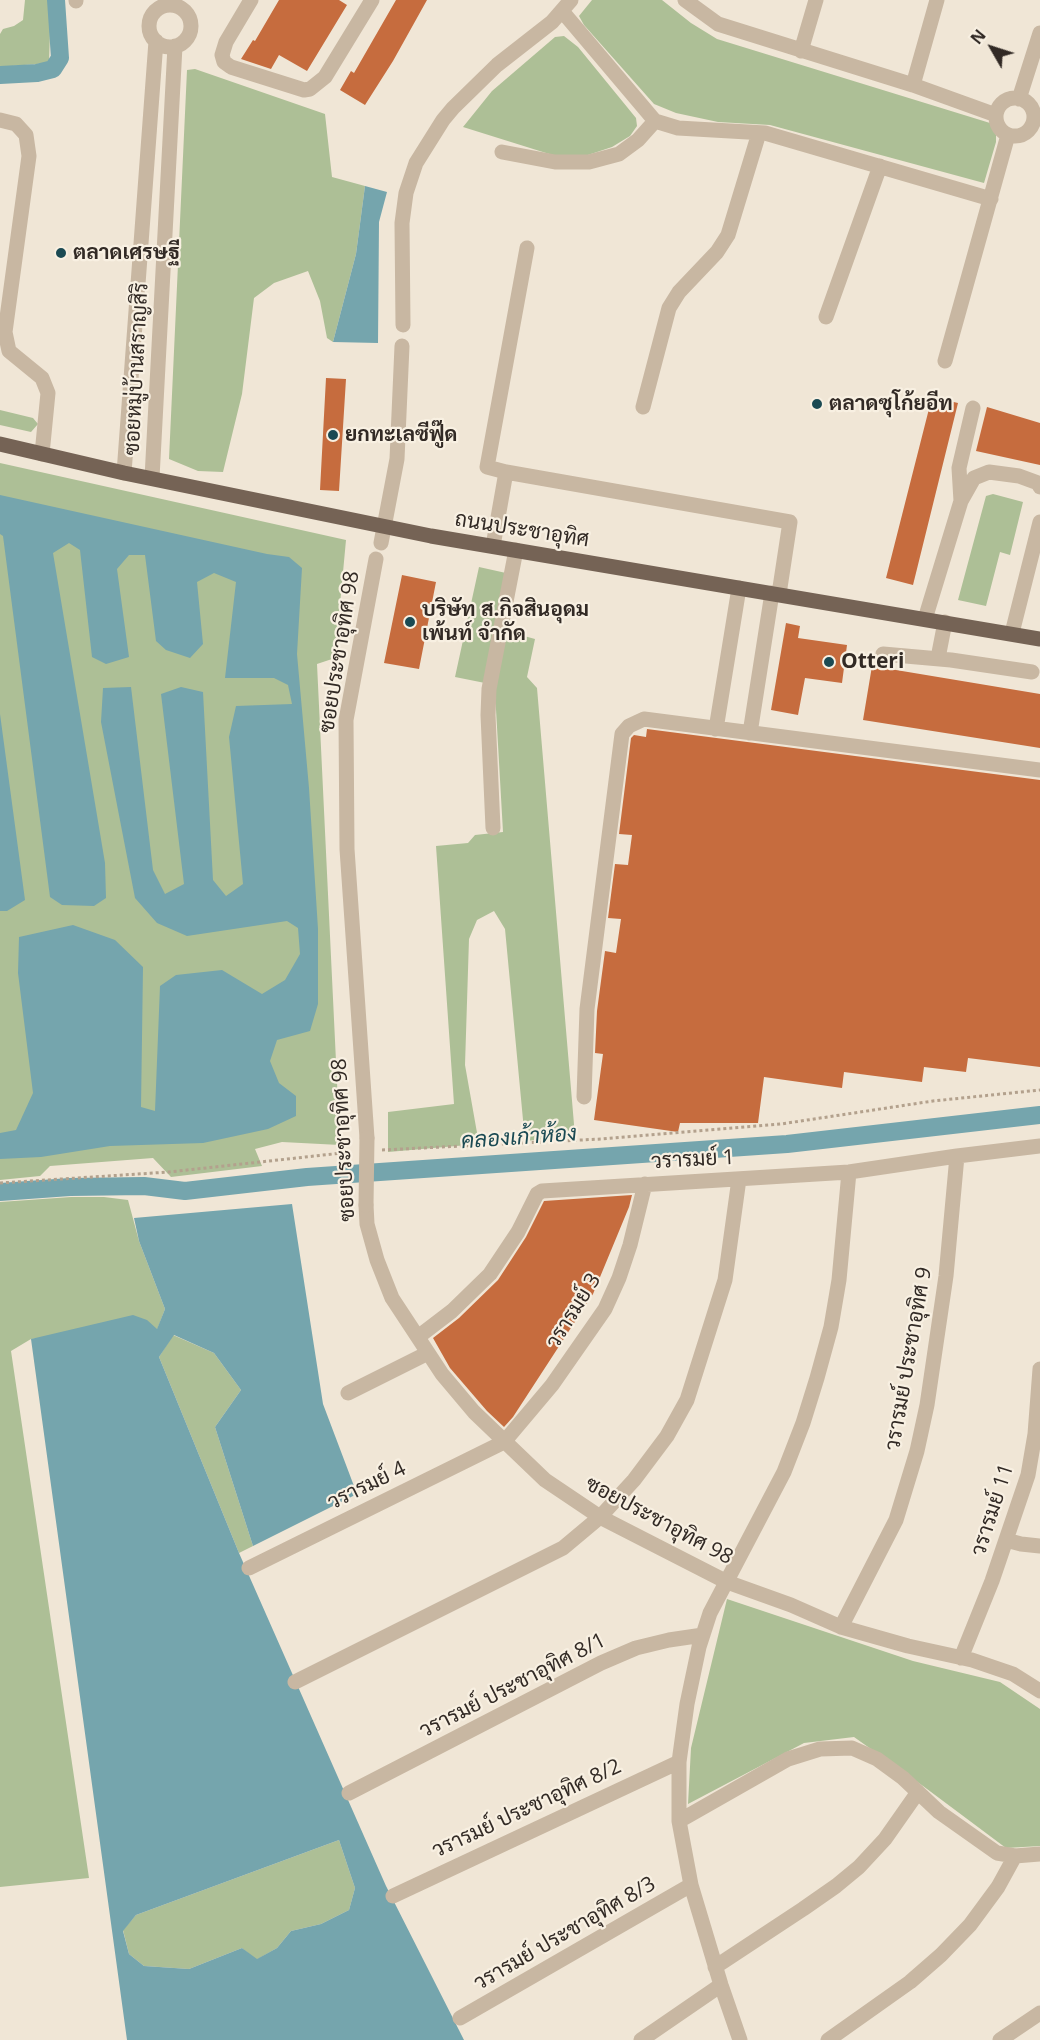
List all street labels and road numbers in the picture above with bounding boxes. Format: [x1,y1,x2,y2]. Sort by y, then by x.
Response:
street label: ซอยหมู่บ้านสราญสิริ [120,282,154,456]
street label: ถนนประชาอุทิศ [453,507,591,553]
street label: ซอยประชาอุทิศ 98 [315,569,365,735]
street label: ซอยประชาอุทิศ 98 [327,1058,361,1222]
street label: วรารมย์ 1 [651,1145,735,1175]
street label: วรารมย์ ประชาอุทิศ 9 [880,1265,938,1453]
street label: วรารมย์ 3 [541,1269,607,1353]
street label: วรารมย์ 4 [324,1456,410,1516]
street label: วรารมย์ 11 [966,1461,1020,1559]
street label: ซอยประชาอุทิศ 98 [581,1471,737,1571]
street label: วรารมย์ ประชาอุทิศ 8/1 [416,1628,610,1744]
street label: วรารมย์ ประชาอุทิศ 8/2 [429,1754,625,1864]
street label: วรารมย์ ประชาอุทิศ 8/3 [470,1872,660,1996]

